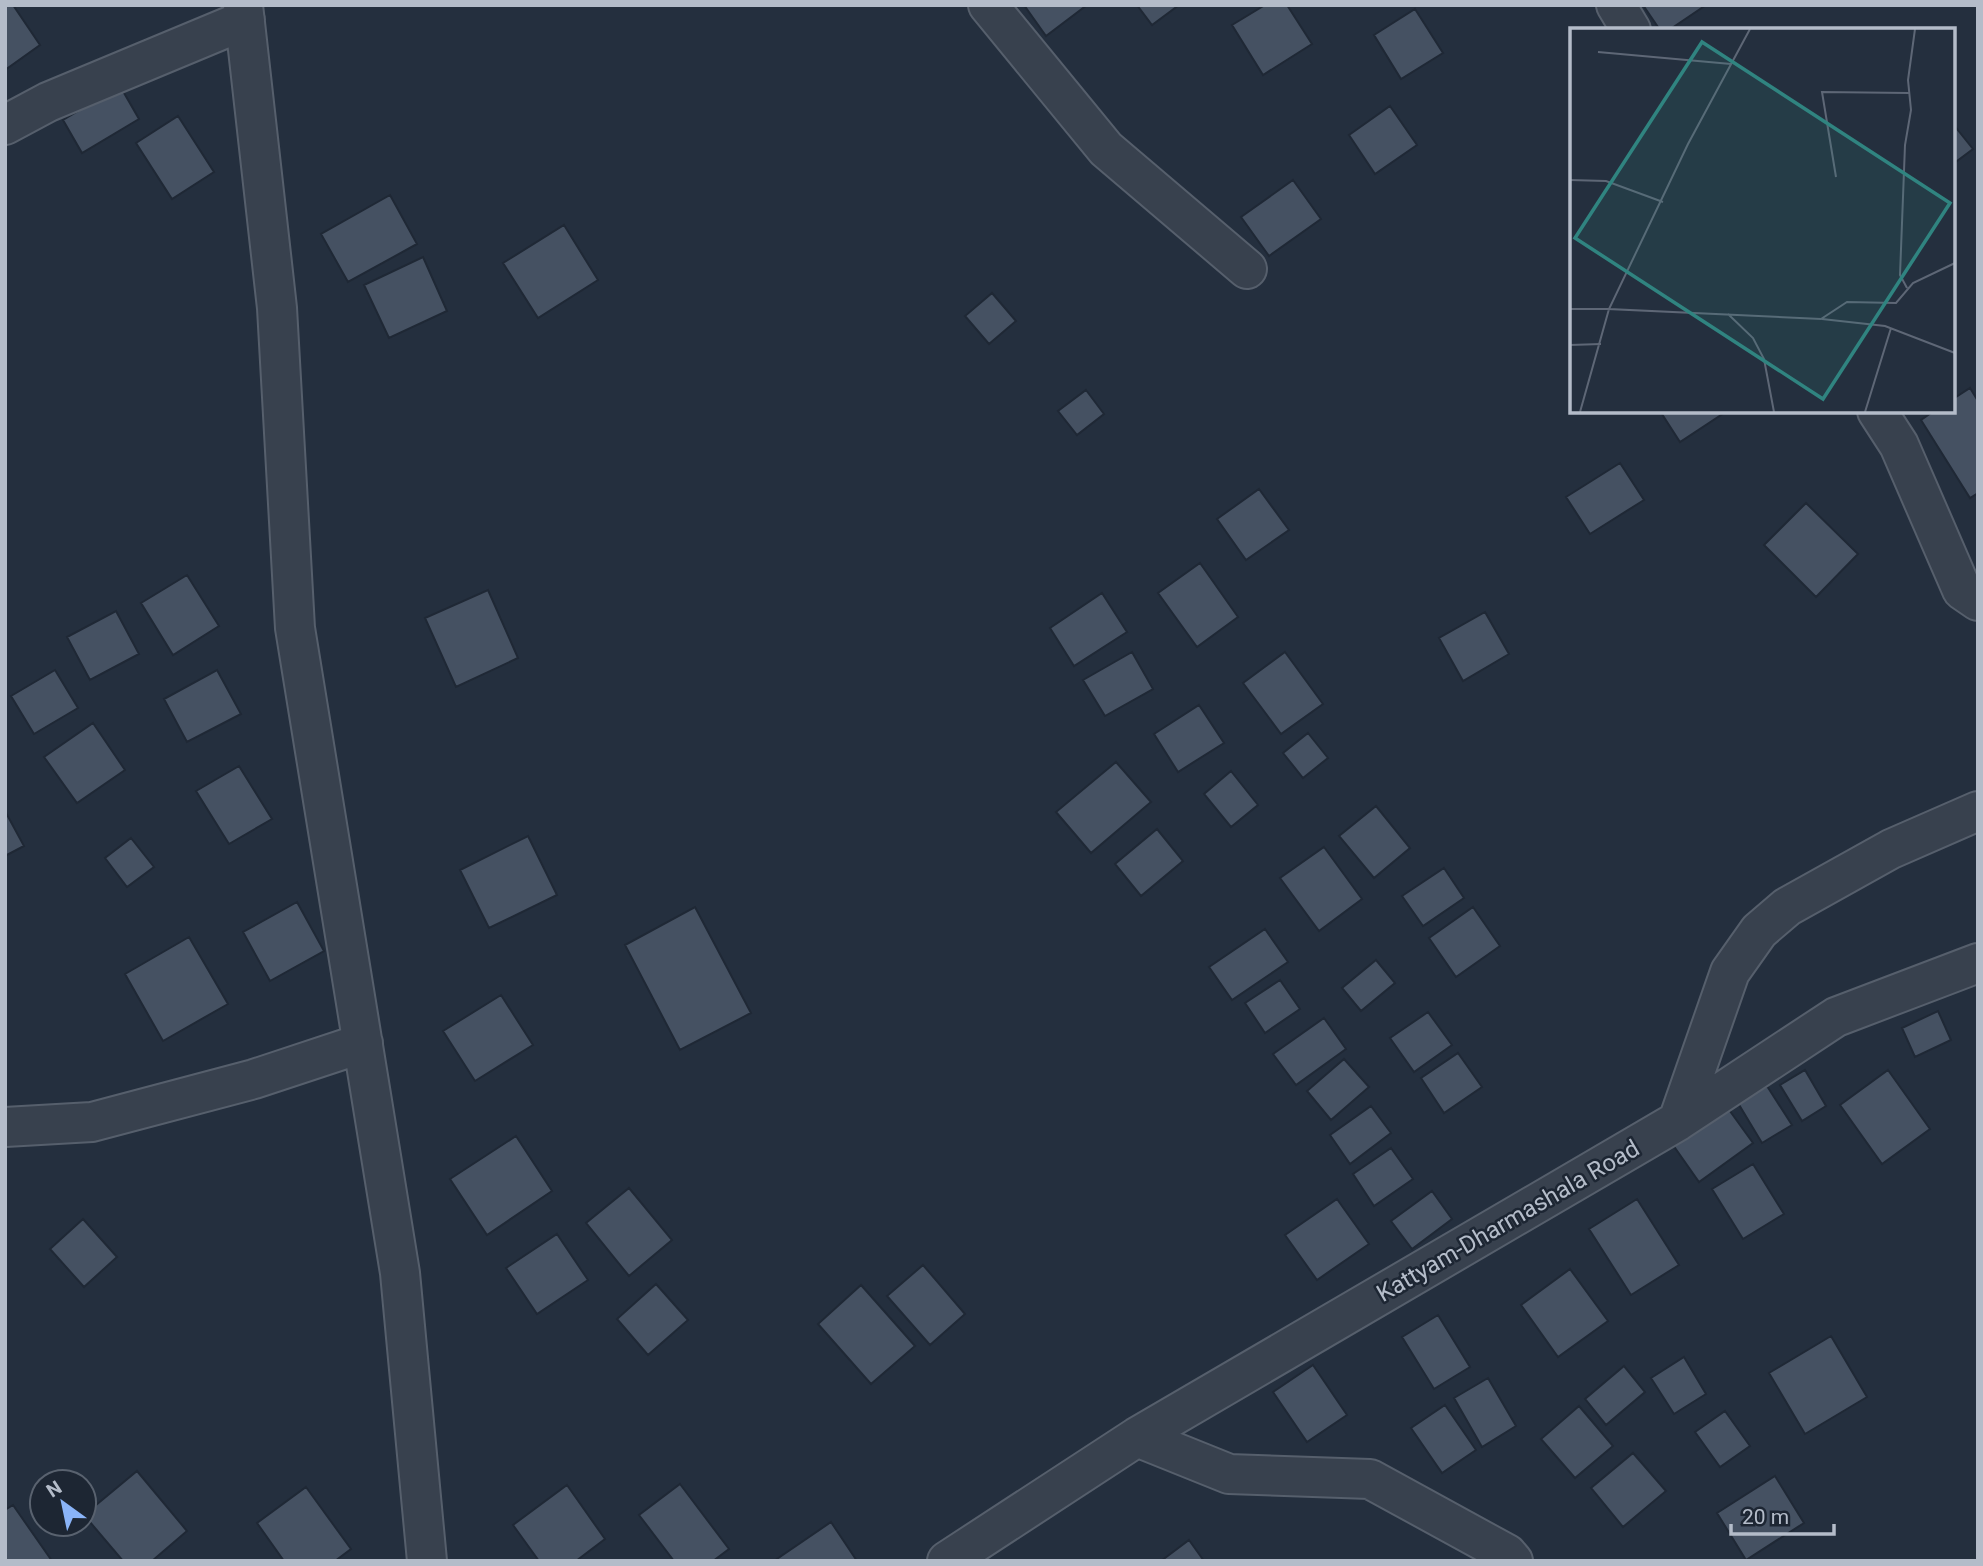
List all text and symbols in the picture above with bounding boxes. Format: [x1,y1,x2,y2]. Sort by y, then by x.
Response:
inset map [1570,28,1955,413]
street label: Kattyam-Dharmashala Road [1372,1134,1644,1308]
north arrow [28,1468,98,1538]
text: N [42,1476,66,1502]
scale bar [1731,1492,1834,1536]
text: 20 m [1742,1505,1789,1529]

